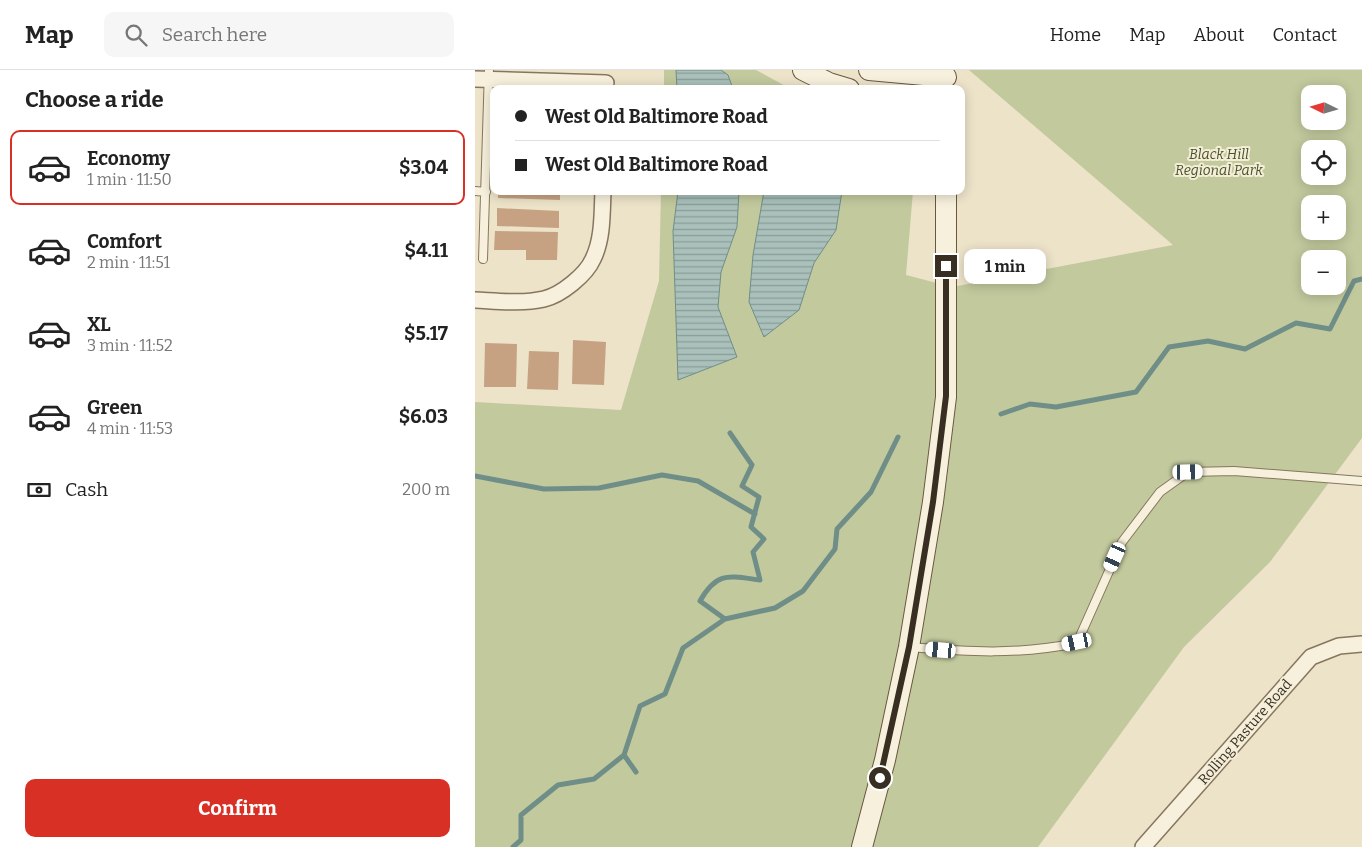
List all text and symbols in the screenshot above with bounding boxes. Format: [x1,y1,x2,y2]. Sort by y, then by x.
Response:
search box [104,12,454,57]
text: Map [25,21,74,49]
icon: search [122,21,150,49]
text: Search here [162,23,267,46]
text: Home [1050,24,1101,46]
text: Map [1129,24,1165,46]
text: About [1193,24,1244,46]
text: Contact [1272,24,1337,46]
north arrow [1301,85,1346,130]
map controls [1301,85,1346,295]
text: Choose a ride [25,86,164,113]
text: West Old Baltimore Road [545,105,768,128]
button: locate [1301,140,1346,185]
icon: car [27,145,72,190]
park label: Black Hill Regional Park [1175,146,1263,179]
text: Economy [87,147,170,170]
text: West Old Baltimore Road [545,153,768,176]
text: $3.04 [399,156,448,179]
text: 1 min · 11:50 [87,170,172,189]
button: + [1301,195,1346,240]
icon: car [27,228,72,273]
text: Comfort [87,230,162,253]
text: $4.11 [404,239,448,262]
callout: 1 min [963,248,1046,284]
button: − [1301,250,1346,295]
text: 2 min · 11:51 [87,253,170,272]
route end [935,255,957,277]
text: 1 min [985,257,1025,276]
icon: car [27,311,72,356]
text: XL [87,313,111,336]
text: $5.17 [404,322,448,345]
text: 3 min · 11:52 [87,336,173,355]
icon: car [27,394,72,439]
text: Green [87,396,142,419]
text: $6.03 [399,405,448,428]
text: 4 min · 11:53 [87,419,173,438]
car [1172,464,1203,480]
icon: cash [25,476,53,504]
text: Cash [65,478,108,501]
text: 200 m [402,480,450,499]
car [1102,540,1127,574]
car [1060,632,1093,652]
car [925,641,956,659]
street label: Rolling Pasture Road [1195,676,1295,788]
route start [869,767,891,789]
button: Confirm [25,779,450,837]

